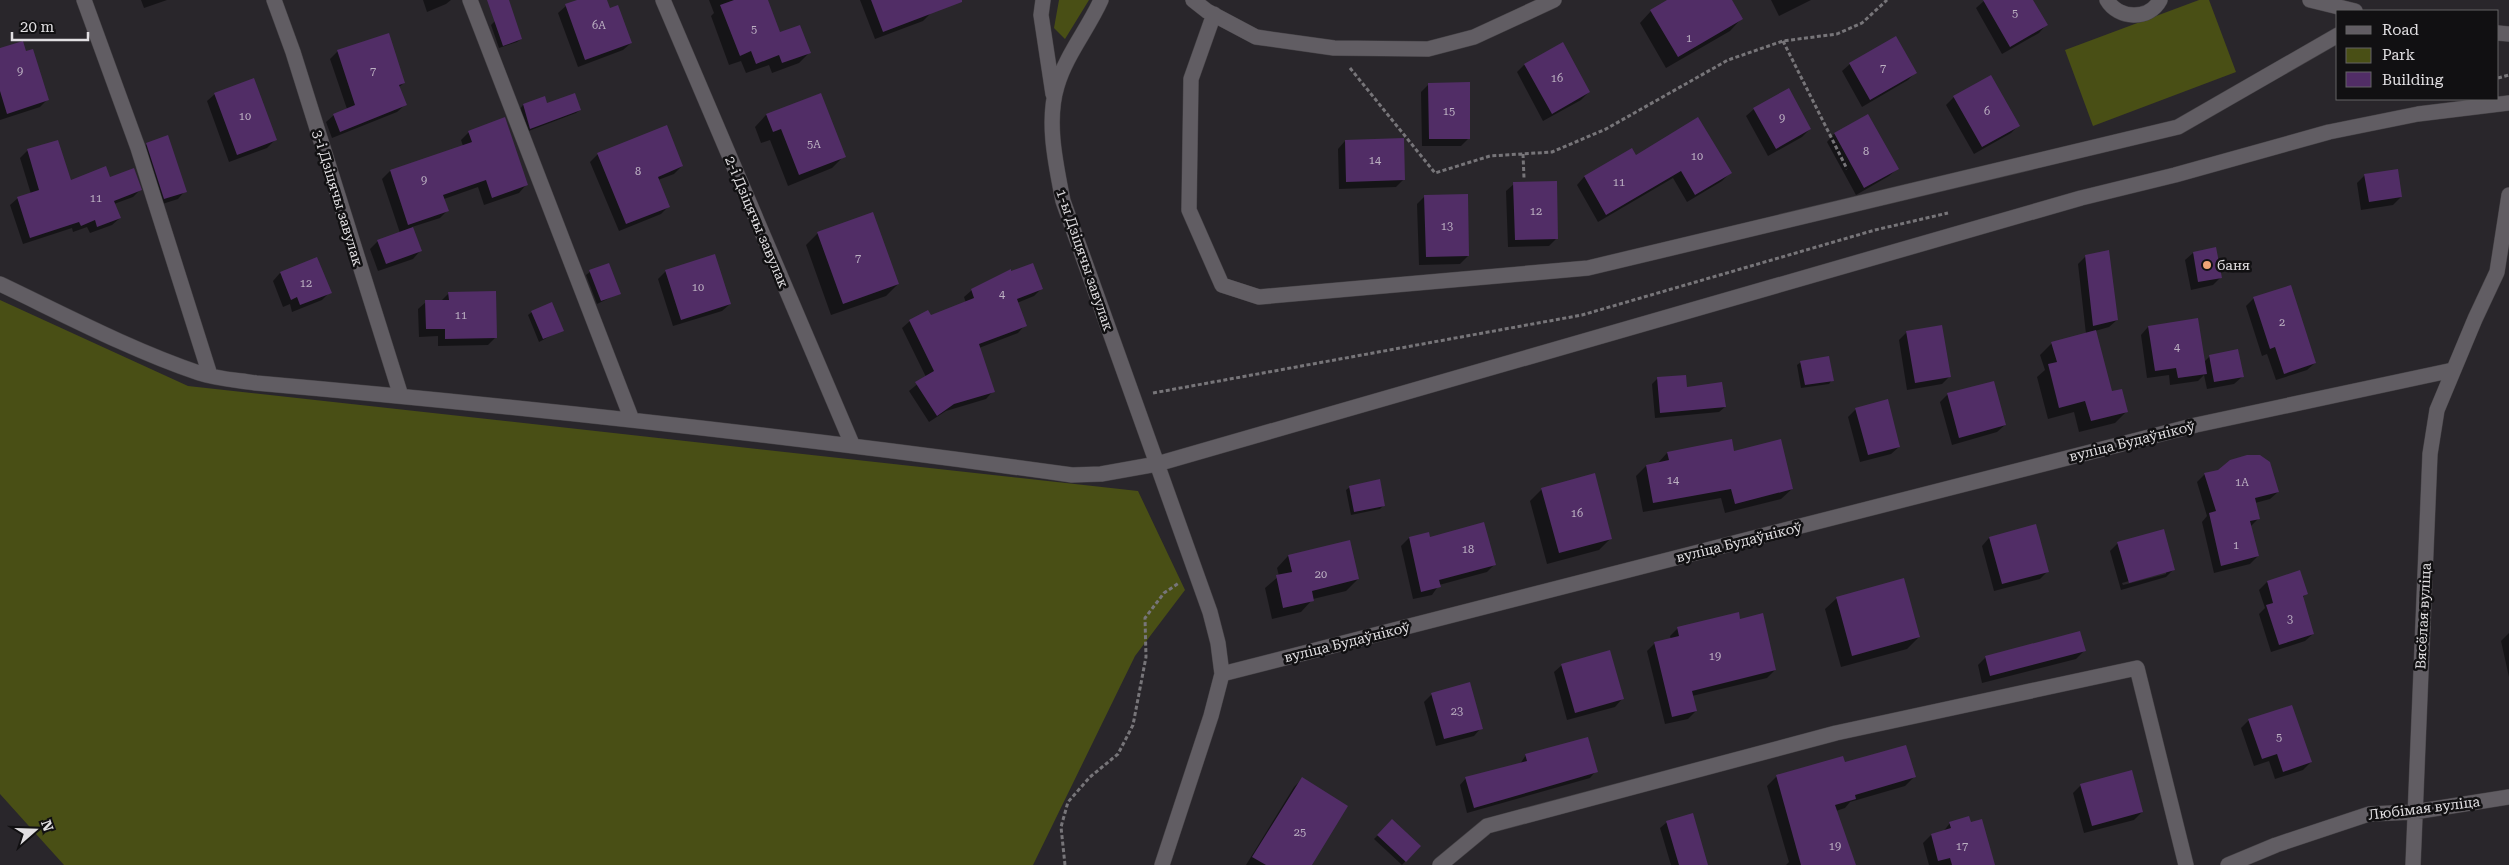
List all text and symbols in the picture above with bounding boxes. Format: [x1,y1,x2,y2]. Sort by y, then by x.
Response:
house number: 5 [2012,7,2018,20]
scale bar [12,10,89,42]
legend [2336,10,2499,100]
text: 20 m [20,18,55,36]
house number: 6А [592,19,606,32]
text: Road [2382,21,2419,39]
house number: 5 [751,23,757,36]
house number: 1 [1686,32,1692,45]
text: Park [2382,46,2416,64]
house number: 7 [1880,62,1886,75]
house number: 9 [17,65,23,78]
house number: 7 [370,65,376,78]
text: Building [2382,71,2444,89]
house number: 16 [1551,72,1563,85]
house number: 15 [1443,105,1455,118]
house number: 6 [1984,105,1990,118]
house number: 10 [239,110,251,123]
house number: 9 [1779,112,1785,125]
street label: 3-і Дзіцячы завулак [310,128,366,268]
house number: 5А [807,138,821,151]
house number: 8 [1863,145,1869,158]
house number: 10 [1691,150,1703,163]
street label: 2-і Дзіцячы завулак [722,154,792,290]
house number: 14 [1369,154,1382,167]
house number: 8 [635,165,641,178]
house number: 9 [421,174,427,187]
house number: 11 [1613,176,1625,189]
street label: 1-ы Дзіцячы завулак [1053,187,1117,333]
house number: 11 [90,192,102,205]
house number: 12 [1530,205,1542,218]
house number: 13 [1441,220,1453,233]
house number: 7 [855,252,861,265]
place label: баня [2217,257,2250,273]
marker: баня [2201,259,2213,271]
house number: 12 [300,277,312,290]
house number: 10 [692,281,704,294]
house number: 4 [999,288,1006,301]
house number: 11 [455,309,467,322]
house number: 2 [2279,316,2285,329]
house number: 4 [2174,341,2181,354]
street label: вуліца Будаўнікоў [2067,417,2197,464]
house number: 14 [1667,474,1680,487]
house number: 1А [2235,476,2249,489]
house number: 16 [1571,507,1583,520]
street label: вуліца Будаўнікоў [1674,518,1804,565]
house number: 1 [2233,539,2239,552]
house number: 18 [1462,543,1474,556]
street label: Вясёлая вуліца [2412,562,2434,670]
house number: 20 [1315,568,1327,581]
house number: 3 [2287,613,2293,626]
street label: вуліца Будаўнікоў [1282,618,1412,665]
house number: 19 [1709,650,1721,663]
house number: 23 [1451,705,1463,718]
house number: 5 [2276,731,2282,744]
street label: Любімая вуліца [2367,793,2481,823]
north arrow [10,805,60,855]
text: N [38,818,57,834]
house number: 25 [1294,826,1306,839]
house number: 19 [1829,840,1841,853]
house number: 17 [1956,840,1968,853]

